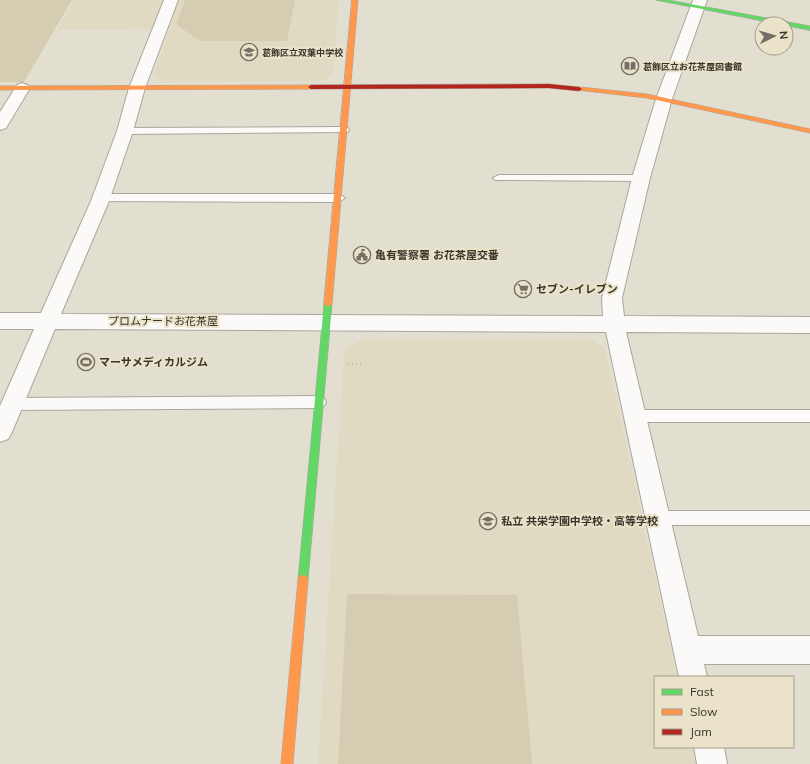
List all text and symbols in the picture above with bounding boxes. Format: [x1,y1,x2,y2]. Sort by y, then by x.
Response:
north arrow [754,16,794,56]
text: N [777,30,791,40]
school or university icon: 葛飾区立双葉中学校 [239,42,259,62]
place label: 葛飾区立双葉中学校 [262,47,344,58]
library icon: 葛飾区立お花茶屋図書館 [620,56,640,76]
place label: 葛飾区立お花茶屋図書館 [643,61,742,72]
public building icon: 亀有警察署 お花茶屋交番 [352,245,372,265]
place label: 亀有警察署 お花茶屋交番 [375,248,499,262]
supermarket icon: セブン-イレブン [513,279,533,299]
place label: セブン-イレブン [536,282,618,296]
street label: プロムナードお花茶屋 [108,314,218,328]
sports icon: マーサメディカルジム [76,352,96,372]
place label: マーサメディカルジム [99,355,208,369]
school or university icon: 私立 共栄学園中学校・高等学校 [478,511,498,531]
place label: 私立 共栄学園中学校・高等学校 [501,514,658,528]
legend [654,676,794,748]
text: Fast [690,684,714,699]
text: Slow [690,704,718,719]
text: Jam [690,724,712,739]

